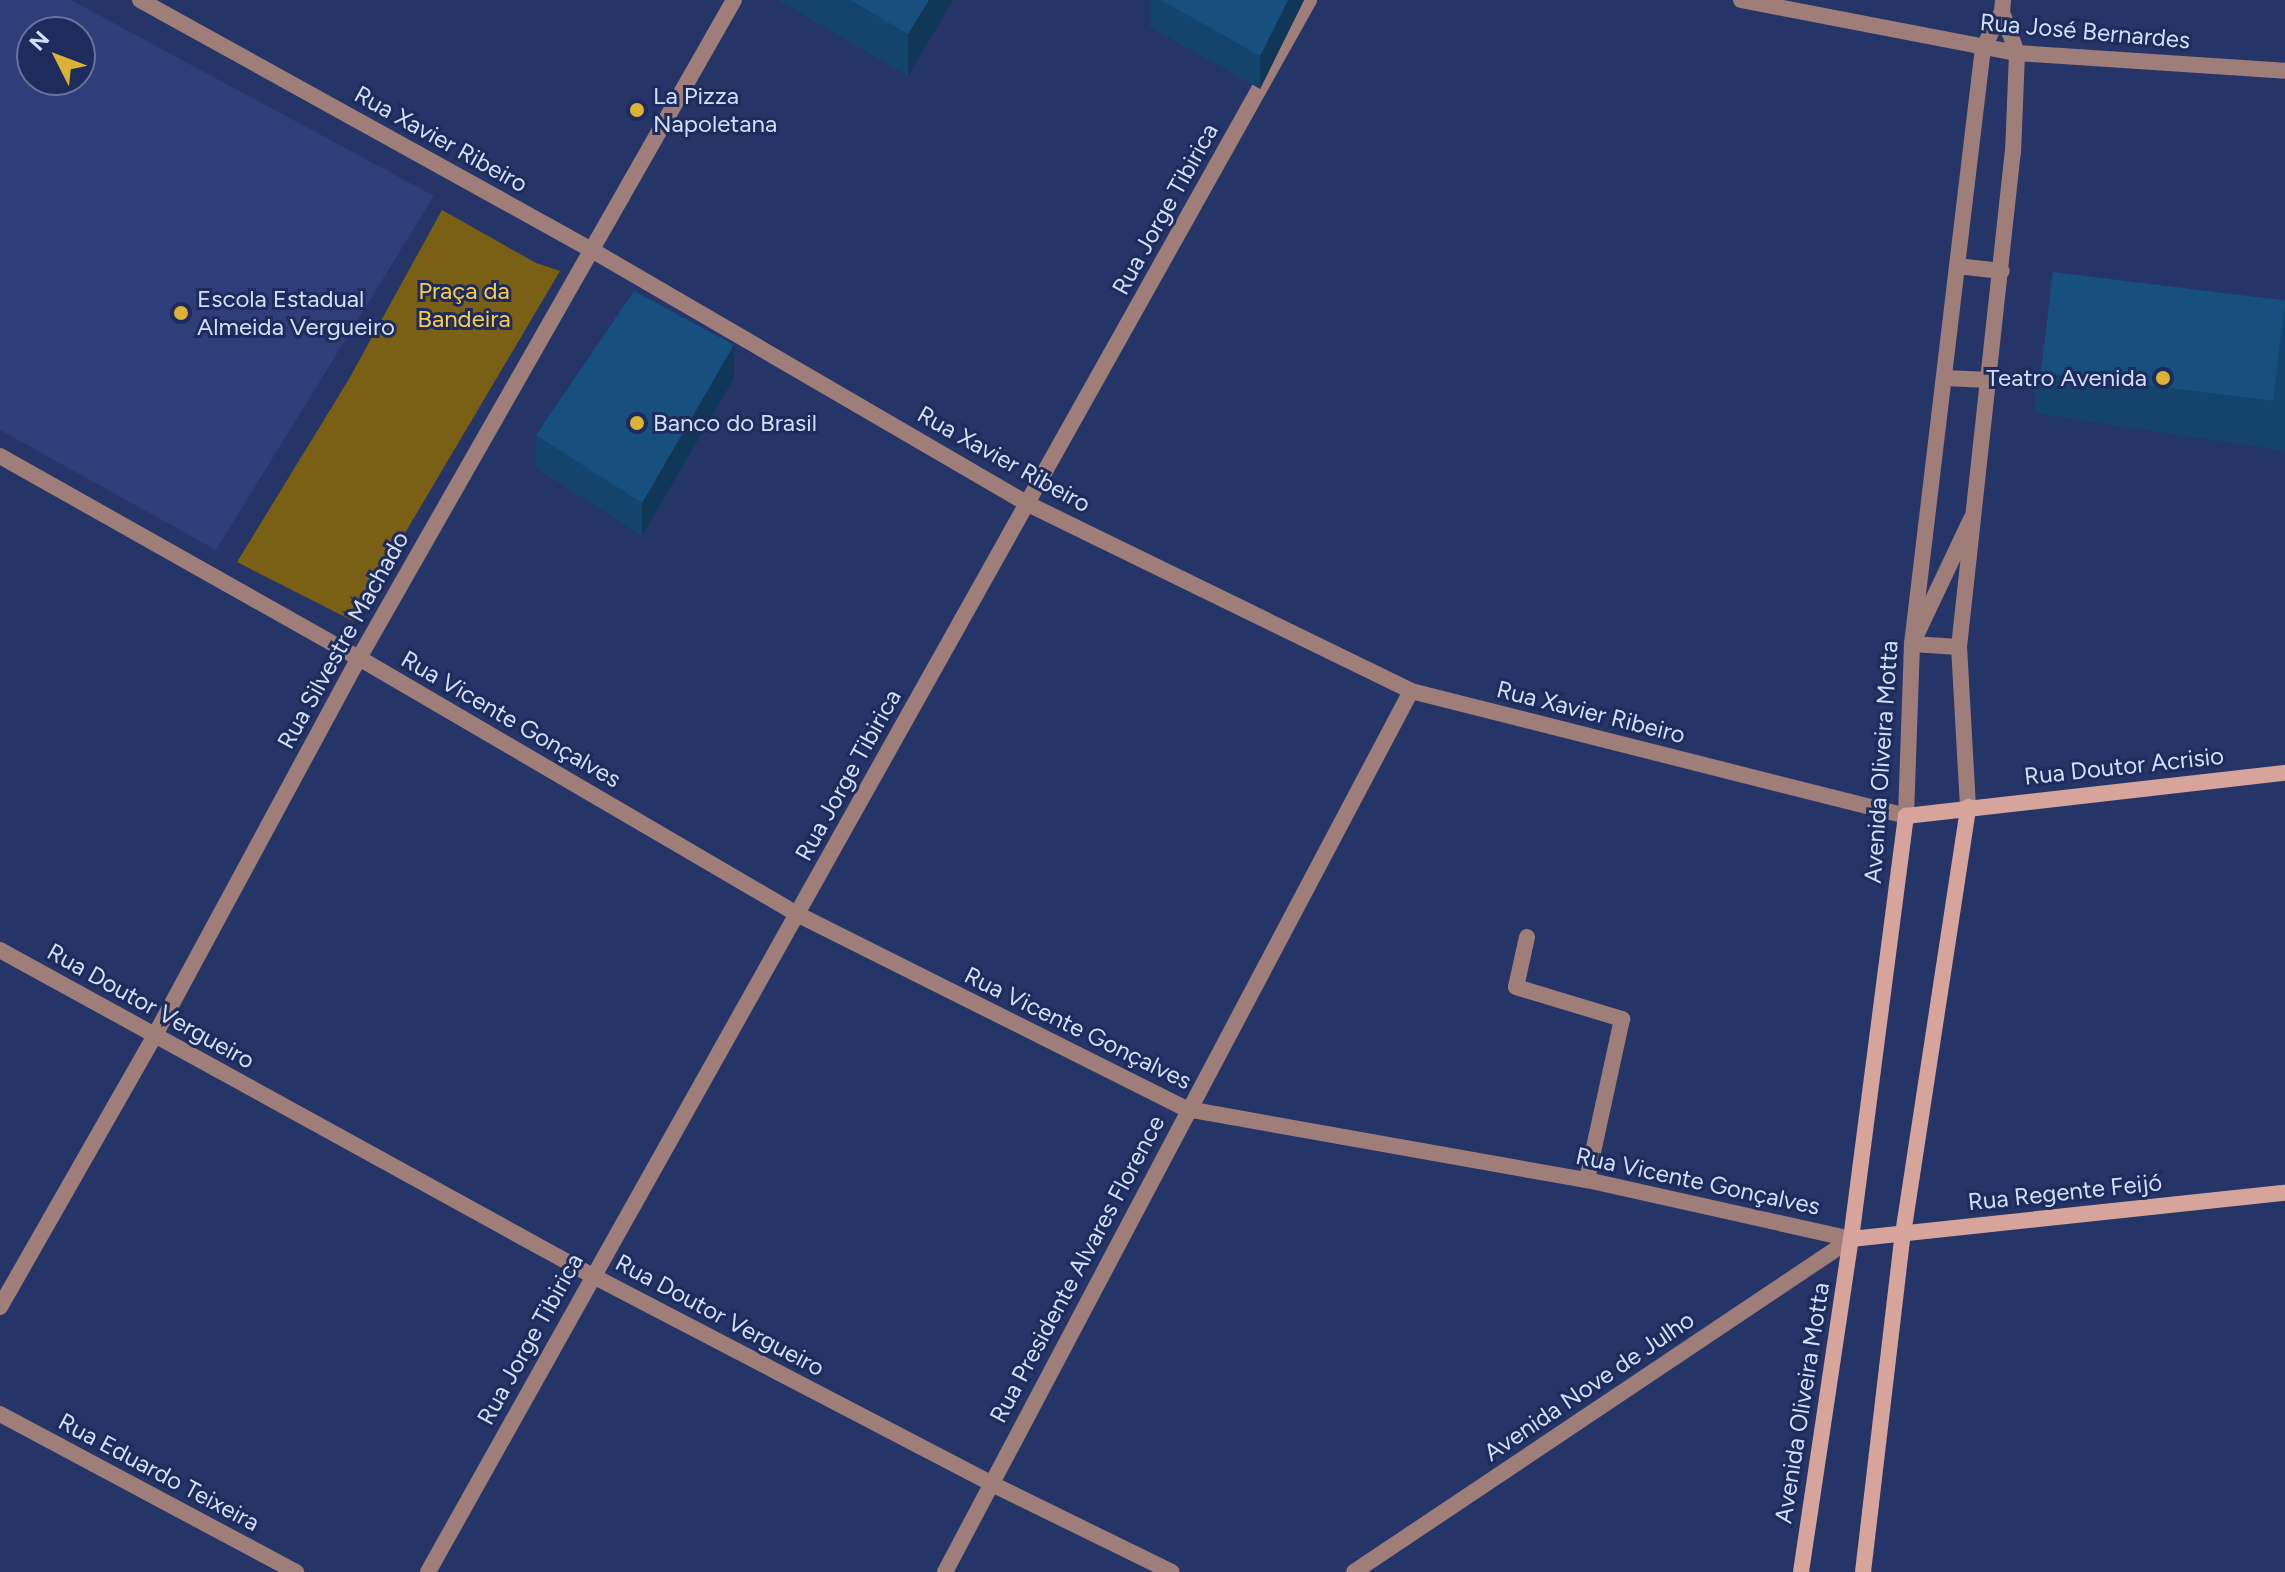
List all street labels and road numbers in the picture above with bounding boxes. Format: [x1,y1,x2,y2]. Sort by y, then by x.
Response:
street label: Rua José Bernardes [1979,7,2191,55]
street label: Rua Xavier Ribeiro [349,80,533,198]
street label: Rua Jorge Tibirica [1106,118,1224,300]
street label: Rua Xavier Ribeiro [912,400,1096,518]
street label: Rua Silvestre Machado [271,526,415,754]
street label: Avenida Oliveira Motta [1858,639,1904,885]
street label: Rua Vicente Gonçalves [396,644,626,794]
street label: Rua Xavier Ribeiro [1494,675,1688,749]
street label: Rua Jorge Tibirica [789,684,907,866]
street label: Rua Doutor Acrisio [2023,741,2225,791]
street label: Rua Doutor Vergueiro [42,937,260,1075]
street label: Rua Vicente Gonçalves [960,961,1196,1095]
street label: Rua Presidente Alvares Florence [983,1110,1171,1428]
street label: Rua Vicente Gonçalves [1573,1141,1823,1221]
street label: Rua Regente Feijó [1966,1167,2164,1217]
street label: Rua Jorge Tibirica [471,1248,589,1430]
street label: Rua Doutor Vergueiro [611,1248,829,1382]
street label: Avenida Oliveira Motta [1769,1280,1835,1526]
street label: Avenida Nove de Julho [1478,1305,1700,1467]
street label: Rua Eduardo Teixeira [54,1407,264,1537]

